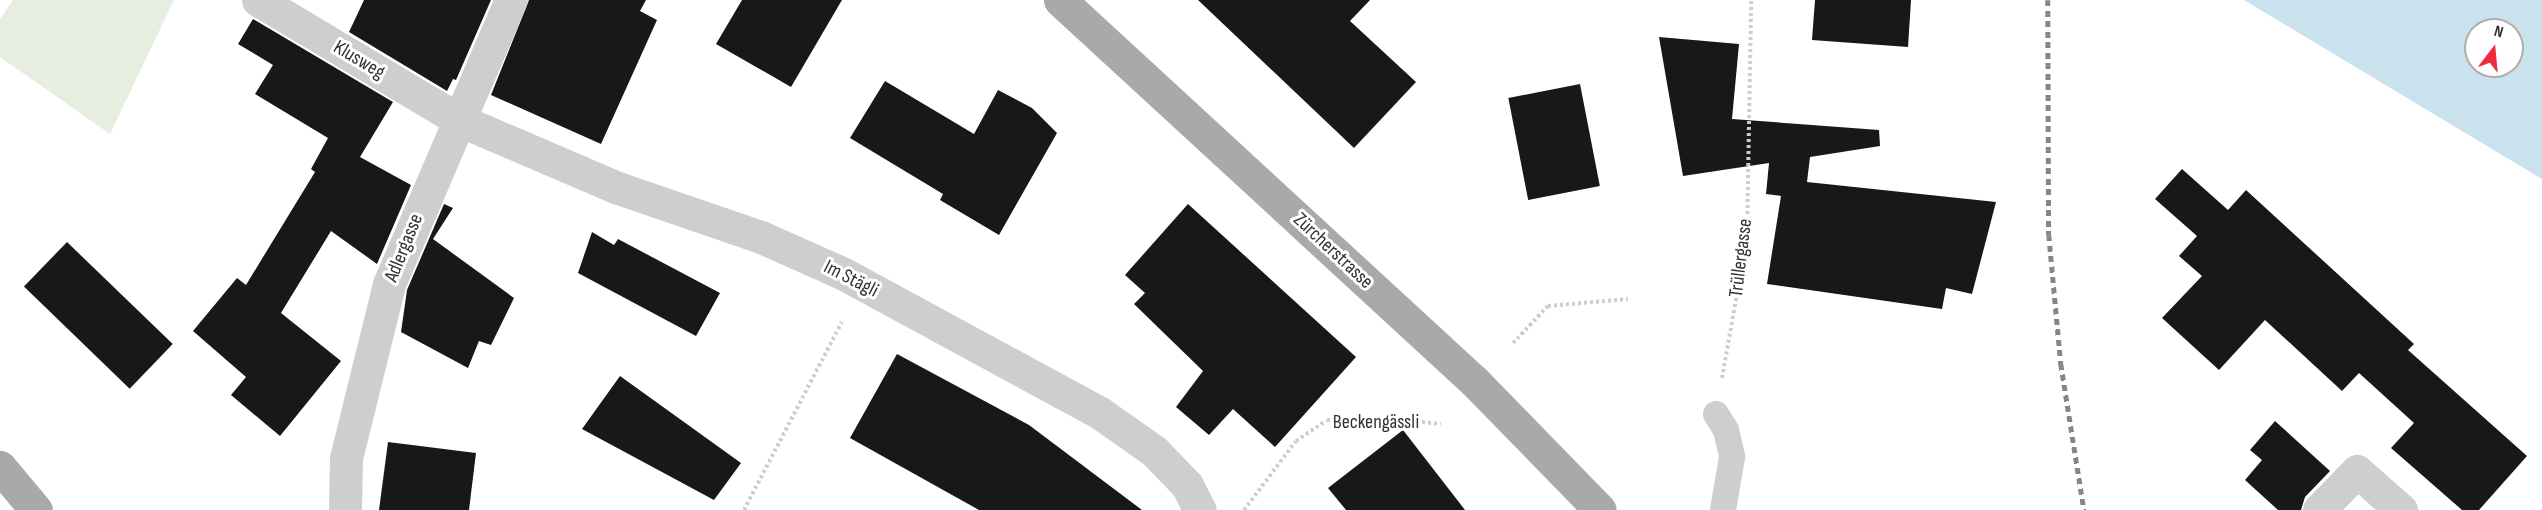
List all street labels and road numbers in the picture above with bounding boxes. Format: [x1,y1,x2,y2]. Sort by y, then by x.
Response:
street label: Klusweg [329,35,389,85]
street label: Zürcherstrasse [1288,208,1378,294]
street label: Adlergasse [380,211,428,285]
street label: Trüllergasse [1724,217,1758,299]
street label: Im Stägli [820,255,882,303]
street label: Beckengässli [1333,410,1419,434]

